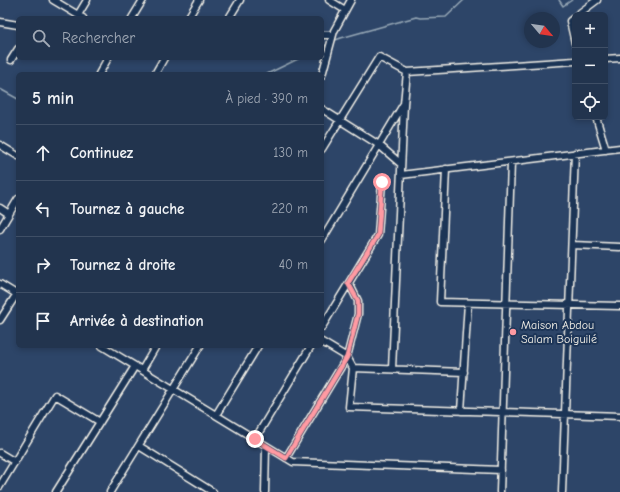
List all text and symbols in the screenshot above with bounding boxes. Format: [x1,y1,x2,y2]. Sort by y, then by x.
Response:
north arrow [524,12,560,48]
map controls [572,12,608,120]
button: + [572,12,608,48]
search box [16,16,324,60]
icon: search [30,27,52,49]
text: Rechercher [62,29,135,47]
button: − [572,48,608,84]
button: locate [572,84,608,120]
text: 5 min [32,89,74,108]
text: À pied · 390 m [225,91,308,106]
icon: ahead [32,142,54,164]
text: Continuez [70,144,133,162]
text: 130 m [273,145,308,160]
route start [373,173,391,191]
icon: left [32,198,54,220]
text: Tournez à gauche [70,200,184,218]
text: 220 m [271,201,308,216]
icon: right [32,254,54,276]
text: Tournez à droite [70,256,175,274]
text: 40 m [279,257,308,272]
icon: arrive [32,310,54,332]
text: Arrivée à destination [70,312,204,330]
place label: Maison Abdou Salam Boiguilé [521,318,597,346]
marker: Maison Abdou Salam Boiguilé [508,327,518,337]
route end [246,430,264,448]

